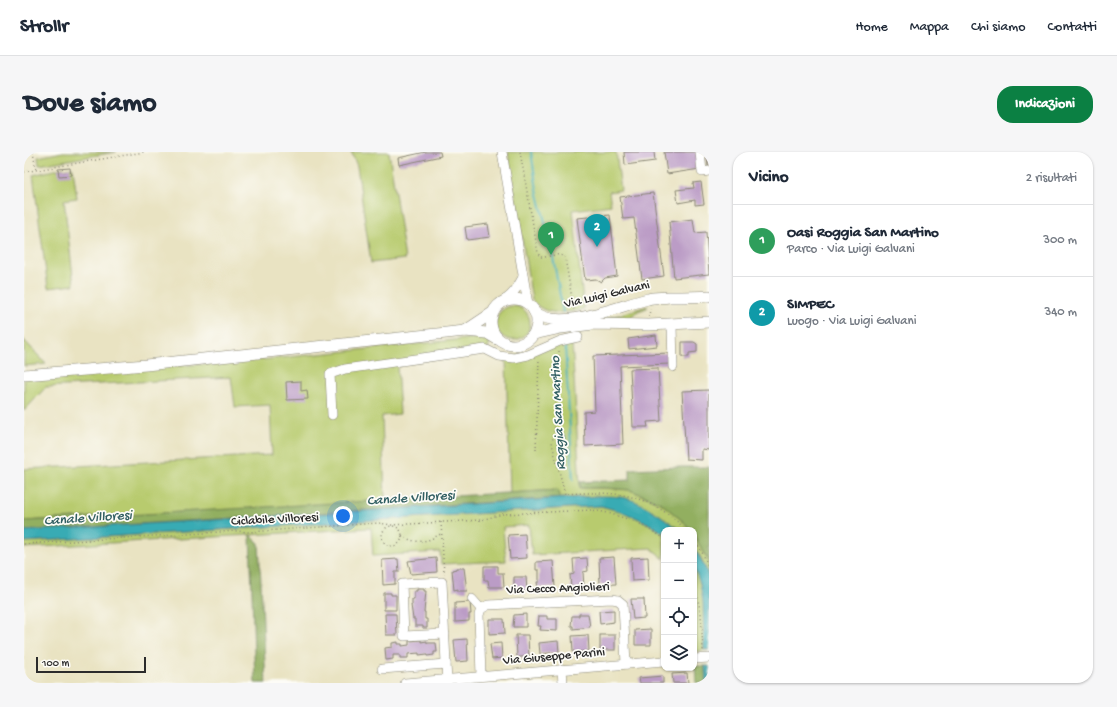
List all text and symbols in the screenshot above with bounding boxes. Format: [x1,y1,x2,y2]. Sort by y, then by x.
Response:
text: Strollr [20,16,68,39]
text: Home [855,19,888,36]
text: Mappa [910,19,949,36]
text: Chi siamo [971,19,1026,36]
text: Contatti [1048,19,1097,36]
button: Indicazioni [997,86,1093,123]
text: Dove siamo [24,88,157,121]
text: Vicino [749,168,789,188]
text: 2 risultati [1026,171,1077,186]
pin: 2 [584,214,610,247]
pin: 1 [538,222,564,255]
text: Oasi Roggia San Martino [787,224,939,242]
text: 1 [759,233,765,248]
text: 300 m [1043,233,1077,248]
text: Parco · Via Luigi Galvani [787,242,915,257]
street label: Via Luigi Galvani [562,278,652,312]
text: SIMPEC [787,296,834,314]
text: 2 [759,305,765,320]
text: 340 m [1044,305,1077,320]
text: Luogo · Via Luigi Galvani [787,314,917,329]
water label: Roggia San Martino [547,355,570,470]
water label: Canale Villoresi [366,487,457,511]
your location [333,506,353,526]
water label: Canale Villoresi [43,507,134,531]
street label: Ciclabile Villoresi [231,510,320,530]
map controls [661,527,697,671]
button: + [661,527,697,563]
button: − [661,563,697,599]
street label: Via Cecco Angiolieri [505,580,610,598]
button: locate [661,599,697,635]
button: layers [661,635,697,671]
street label: Via Giuseppe Parini [501,645,606,669]
scale bar [36,655,146,674]
text: 100 m [42,658,69,670]

